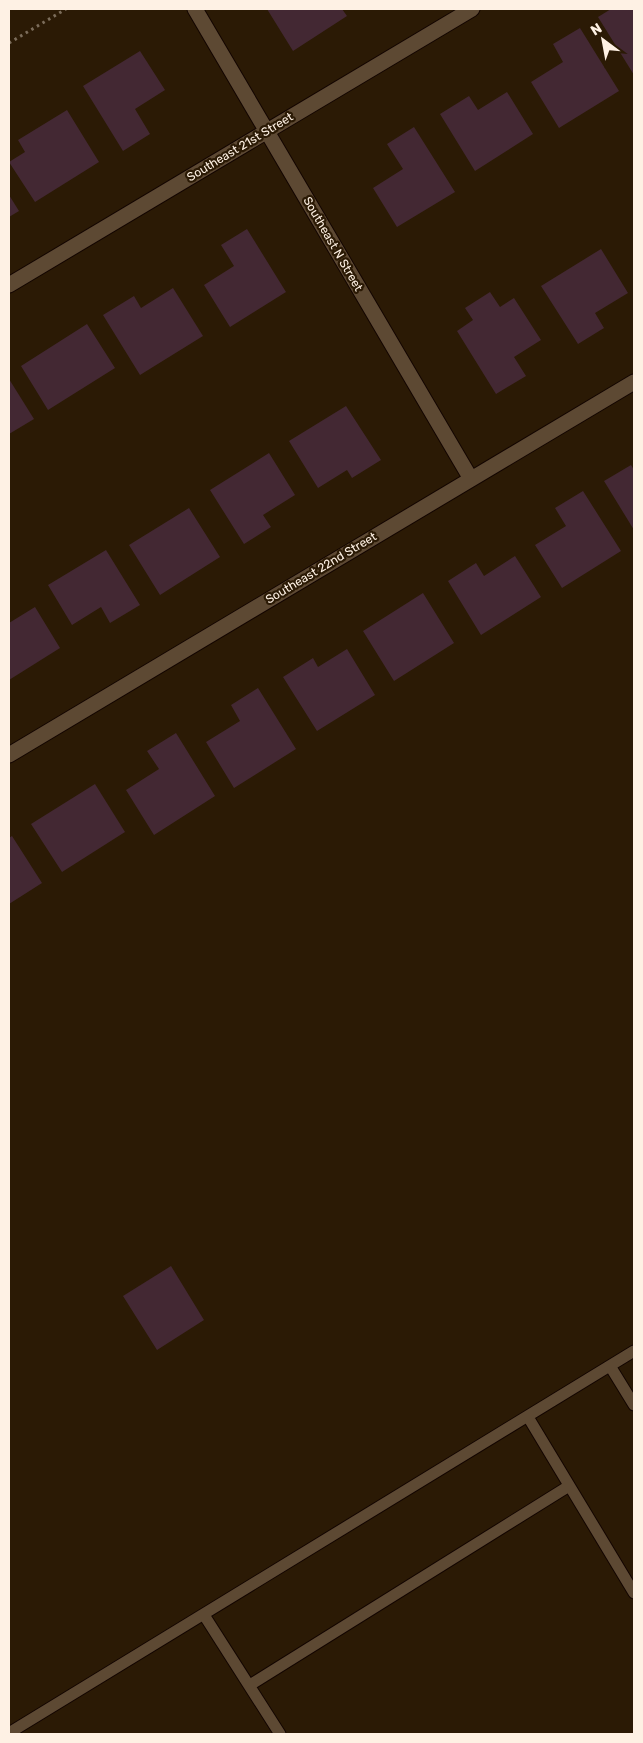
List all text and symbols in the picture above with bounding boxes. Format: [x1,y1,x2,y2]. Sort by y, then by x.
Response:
north arrow [578,15,628,65]
text: N [588,20,605,39]
street label: Southeast 21st Street [184,110,296,184]
street label: Southeast N Street [300,194,366,294]
street label: Southeast 22nd Street [263,529,379,607]

